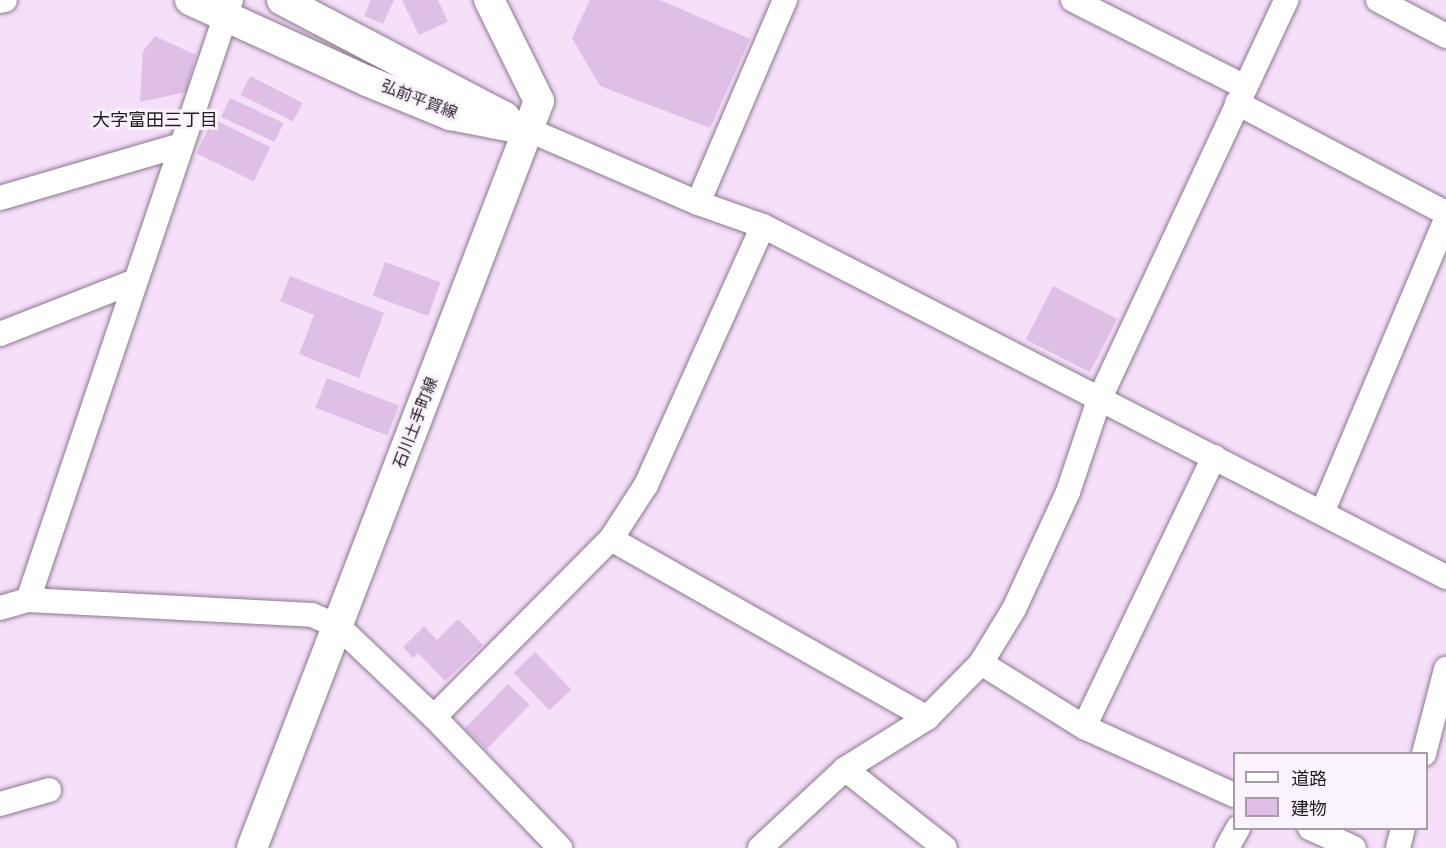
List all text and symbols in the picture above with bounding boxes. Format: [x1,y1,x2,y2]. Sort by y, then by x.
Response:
street label: 弘前平賀線 [378,77,460,123]
district label: 大字富田三丁目 [92,109,218,131]
street label: 石川土手町線 [390,375,442,471]
legend [1233,752,1428,830]
text: 道路 [1291,767,1327,791]
text: 建物 [1291,797,1327,821]

